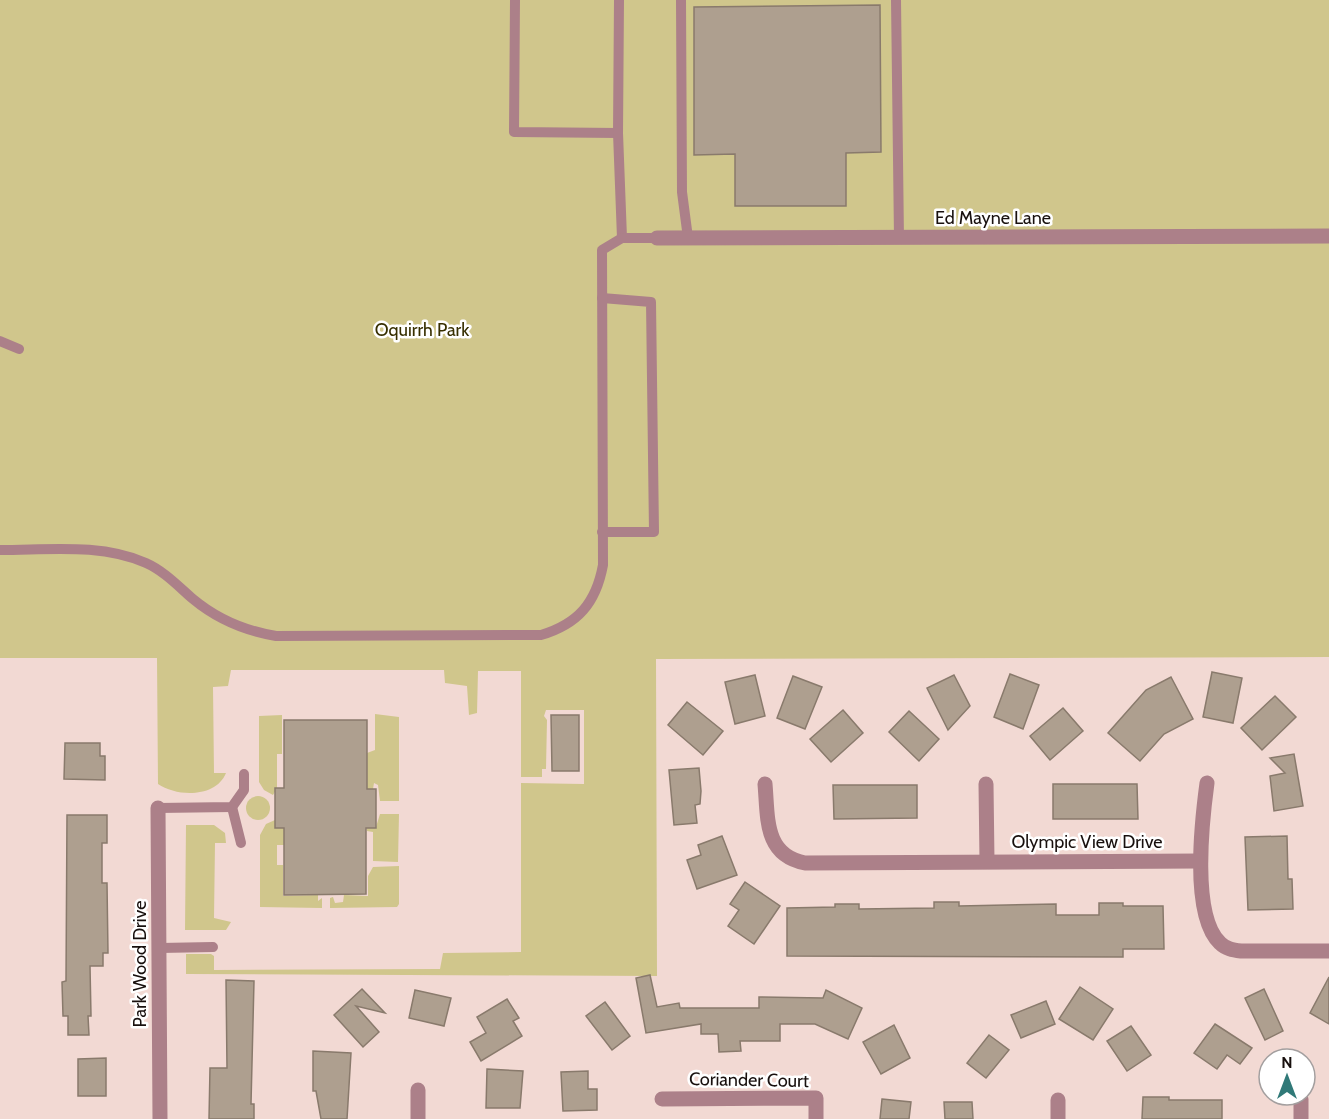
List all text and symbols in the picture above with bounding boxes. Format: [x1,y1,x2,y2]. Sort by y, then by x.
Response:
street label: Ed Mayne Lane [935,207,1051,229]
park label: Oquirrh Park [375,319,470,341]
street label: Olympic View Drive [1011,831,1163,853]
street label: Park Wood Drive [129,900,151,1028]
north arrow [1257,1047,1317,1107]
text: N [1281,1053,1293,1072]
street label: Coriander Court [689,1068,809,1092]

